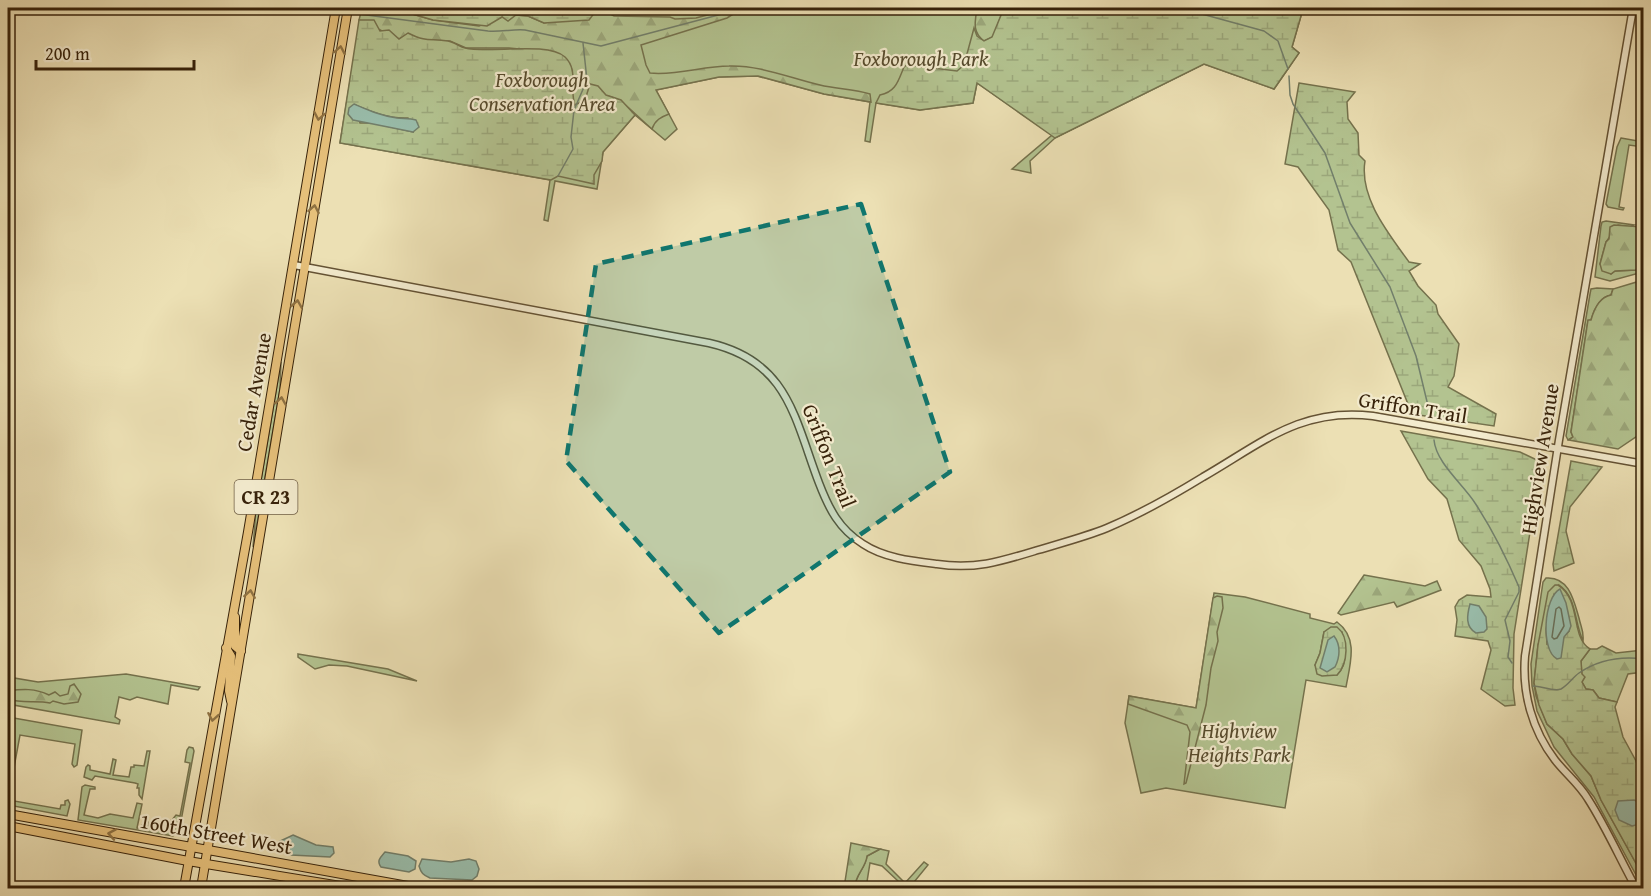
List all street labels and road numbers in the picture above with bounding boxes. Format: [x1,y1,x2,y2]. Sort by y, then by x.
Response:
street label: Cedar Avenue [228,330,279,454]
street label: Highview Avenue [1512,381,1567,537]
street label: Griffon Trail [1357,384,1470,431]
street label: Griffon Trail [795,399,864,512]
road number: CR 23 [234,480,298,514]
street label: 160th Street West [137,805,295,862]

